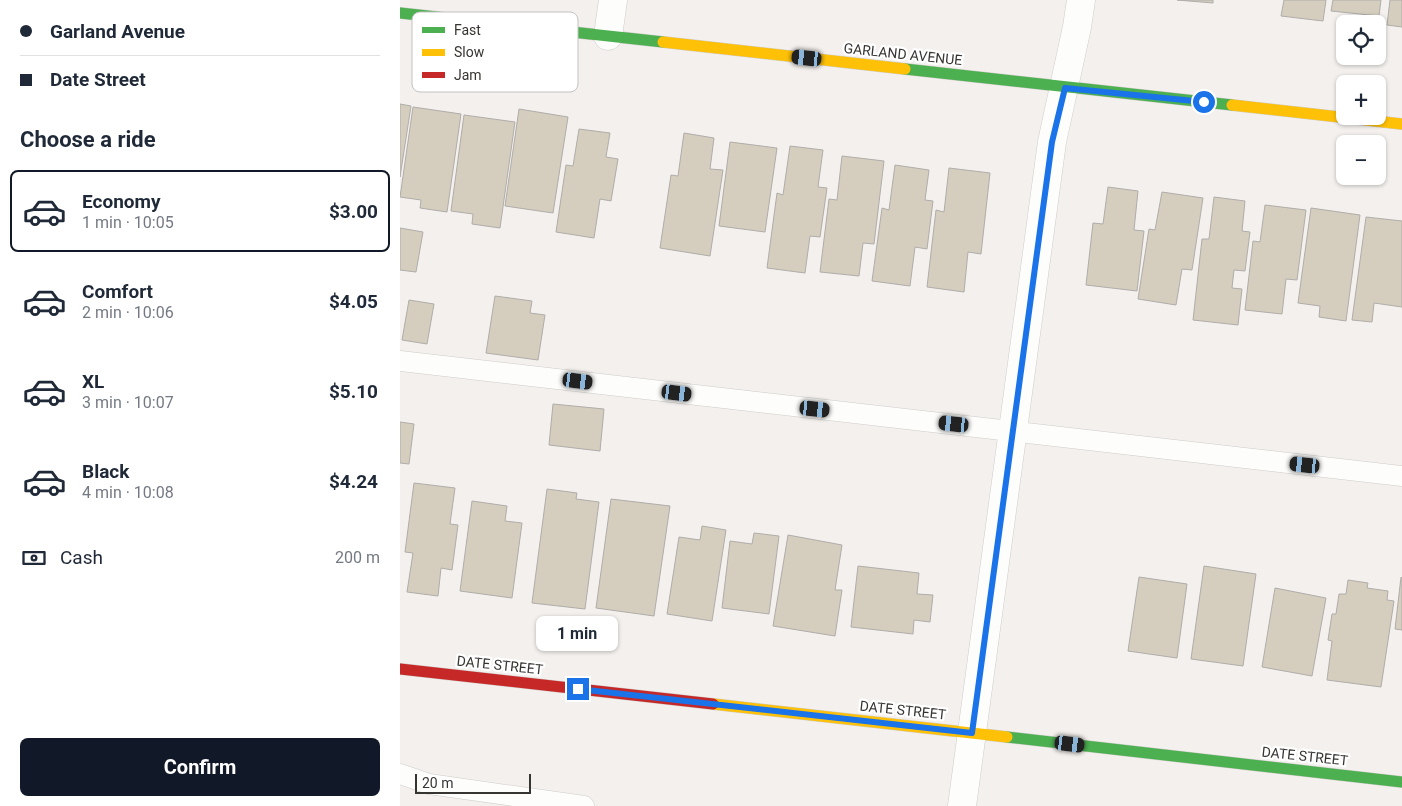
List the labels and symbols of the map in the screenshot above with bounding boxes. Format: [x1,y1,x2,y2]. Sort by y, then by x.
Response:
legend [412,12,578,92]
text: Fast [454,22,481,38]
street label: GARLAND AVENUE [843,40,963,68]
text: Slow [454,44,485,60]
car [791,49,822,67]
text: Jam [454,67,482,83]
route start [1193,91,1215,113]
car [562,372,593,390]
car [661,384,692,402]
car [799,400,830,418]
car [938,415,969,433]
car [1289,456,1320,474]
callout: 1 min [537,616,619,652]
street label: DATE STREET [456,653,545,678]
route end [567,678,589,700]
street label: DATE STREET [859,698,948,723]
car [1054,735,1085,753]
street label: DATE STREET [1261,744,1350,769]
scale bar [415,771,531,794]

